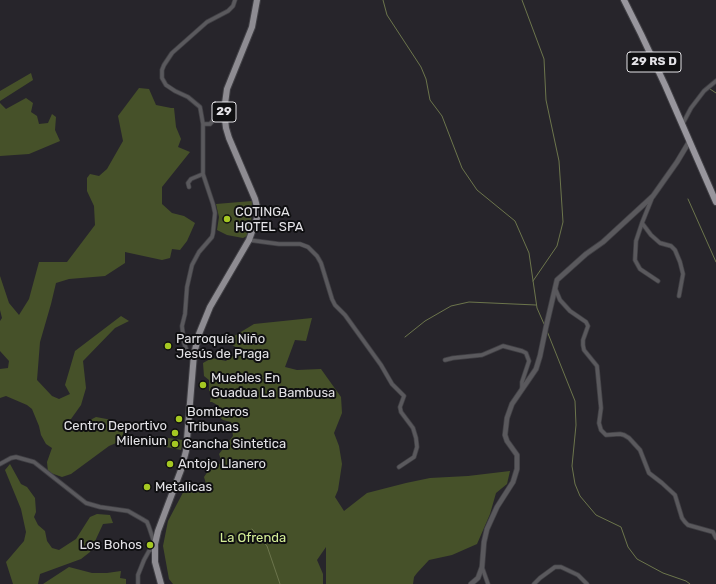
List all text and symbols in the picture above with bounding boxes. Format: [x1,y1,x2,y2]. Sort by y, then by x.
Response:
road number: 29 RS D [627,52,681,72]
road number: 29 [212,102,236,122]
place label: COTINGA HOTEL SPA [235,204,303,235]
marker: COTINGA HOTEL SPA [222,214,232,224]
place label: Parroquía Niño Jesús de Praga [176,331,269,362]
marker: Parroquía Niño Jesús de Praga [163,341,173,351]
place label: Muebles En Guadua La Bambusa [211,370,335,401]
marker: Muebles En Guadua La Bambusa [198,380,208,390]
place label: Bomberos Tribunas [187,404,249,435]
marker: Bomberos Tribunas [174,414,184,424]
place label: Centro Deportivo Mileniun [64,418,167,449]
marker: Centro Deportivo Mileniun [170,428,180,438]
place label: Cancha Sintetica [183,436,286,452]
marker: Cancha Sintetica [170,439,180,449]
place label: Antojo Llanero [178,456,266,472]
marker: Antojo Llanero [165,459,175,469]
place label: Metalicas [155,479,212,495]
marker: Metalicas [142,482,152,492]
park label: La Ofrenda [220,530,286,546]
place label: Los Bohos [79,537,142,553]
marker: Los Bohos [145,540,155,550]

